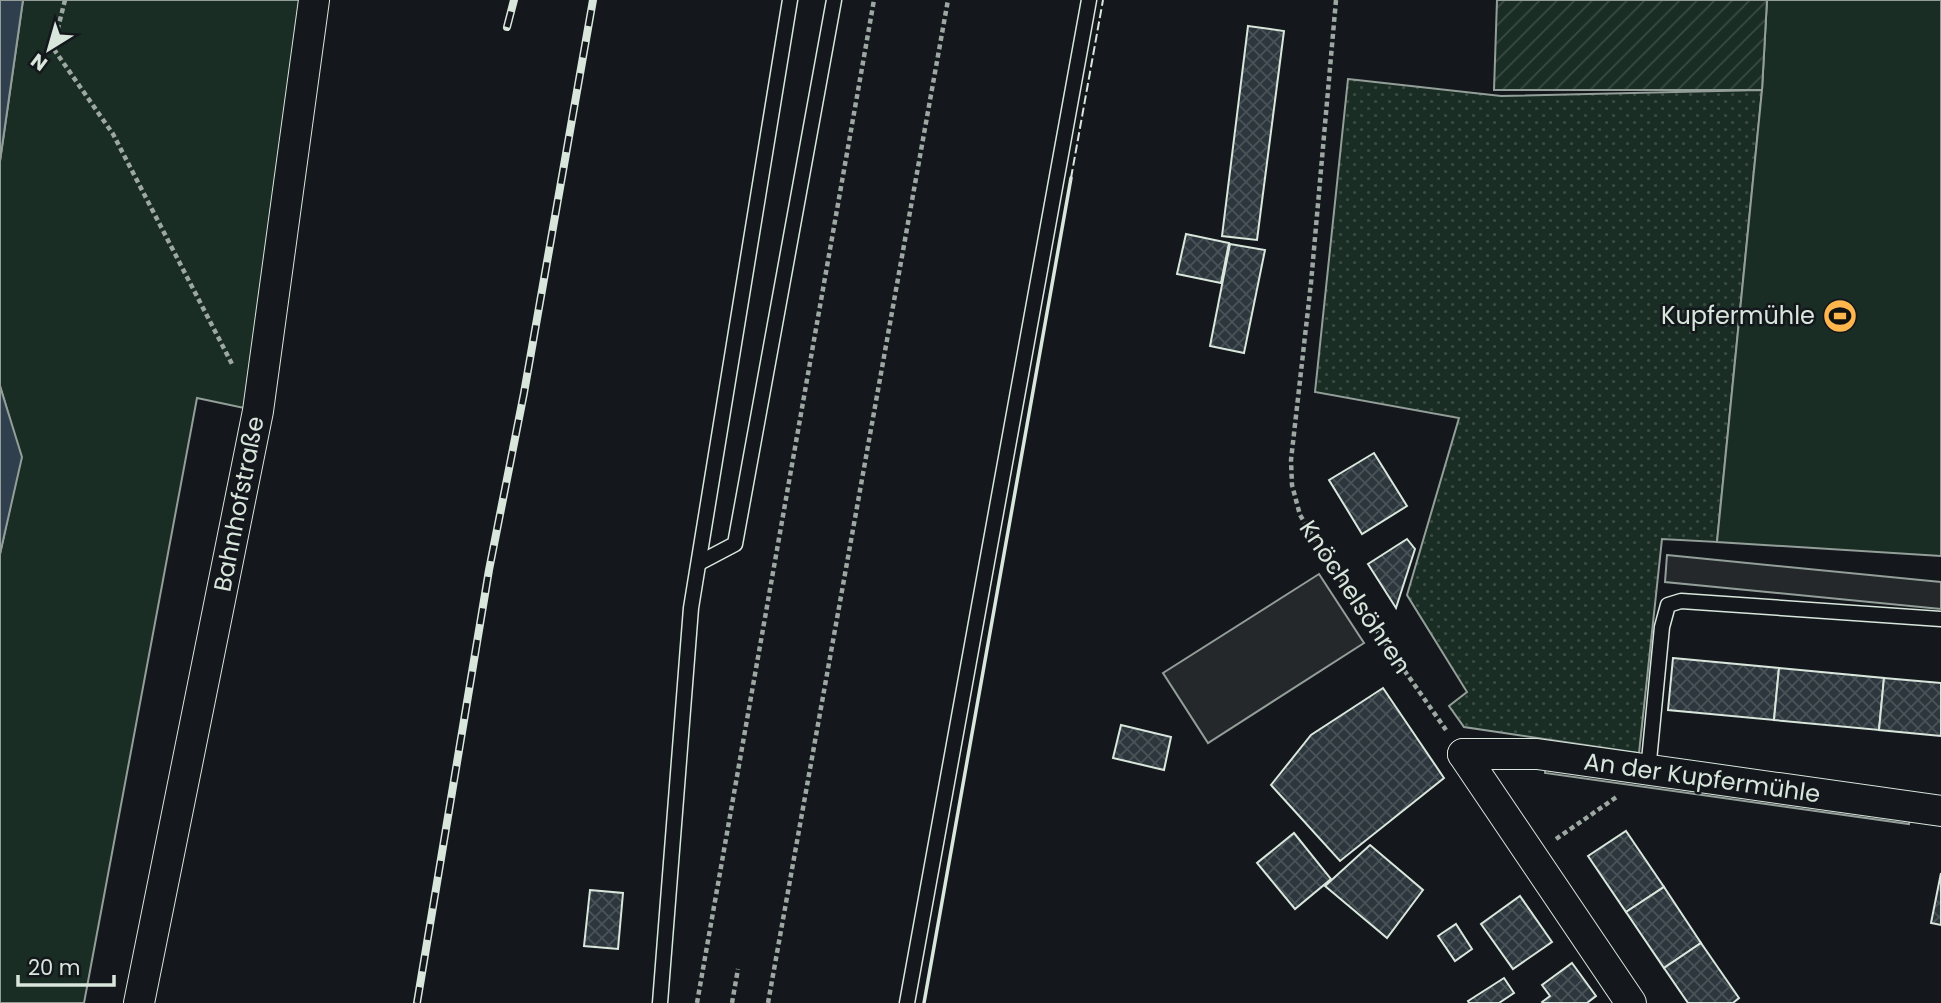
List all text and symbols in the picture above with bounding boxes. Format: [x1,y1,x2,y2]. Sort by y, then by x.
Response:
north arrow [14,14,84,84]
text: N [25,47,53,77]
sports icon: Kupfermühle [1821,297,1859,335]
place label: Kupfermühle [1661,299,1815,332]
street label: Bahnhofstraße [205,413,272,594]
street label: Knöchelsöhren [1292,514,1419,680]
street label: An der Kupfermühle [1582,745,1822,810]
scale bar [18,944,114,988]
text: 20 m [28,953,81,982]

